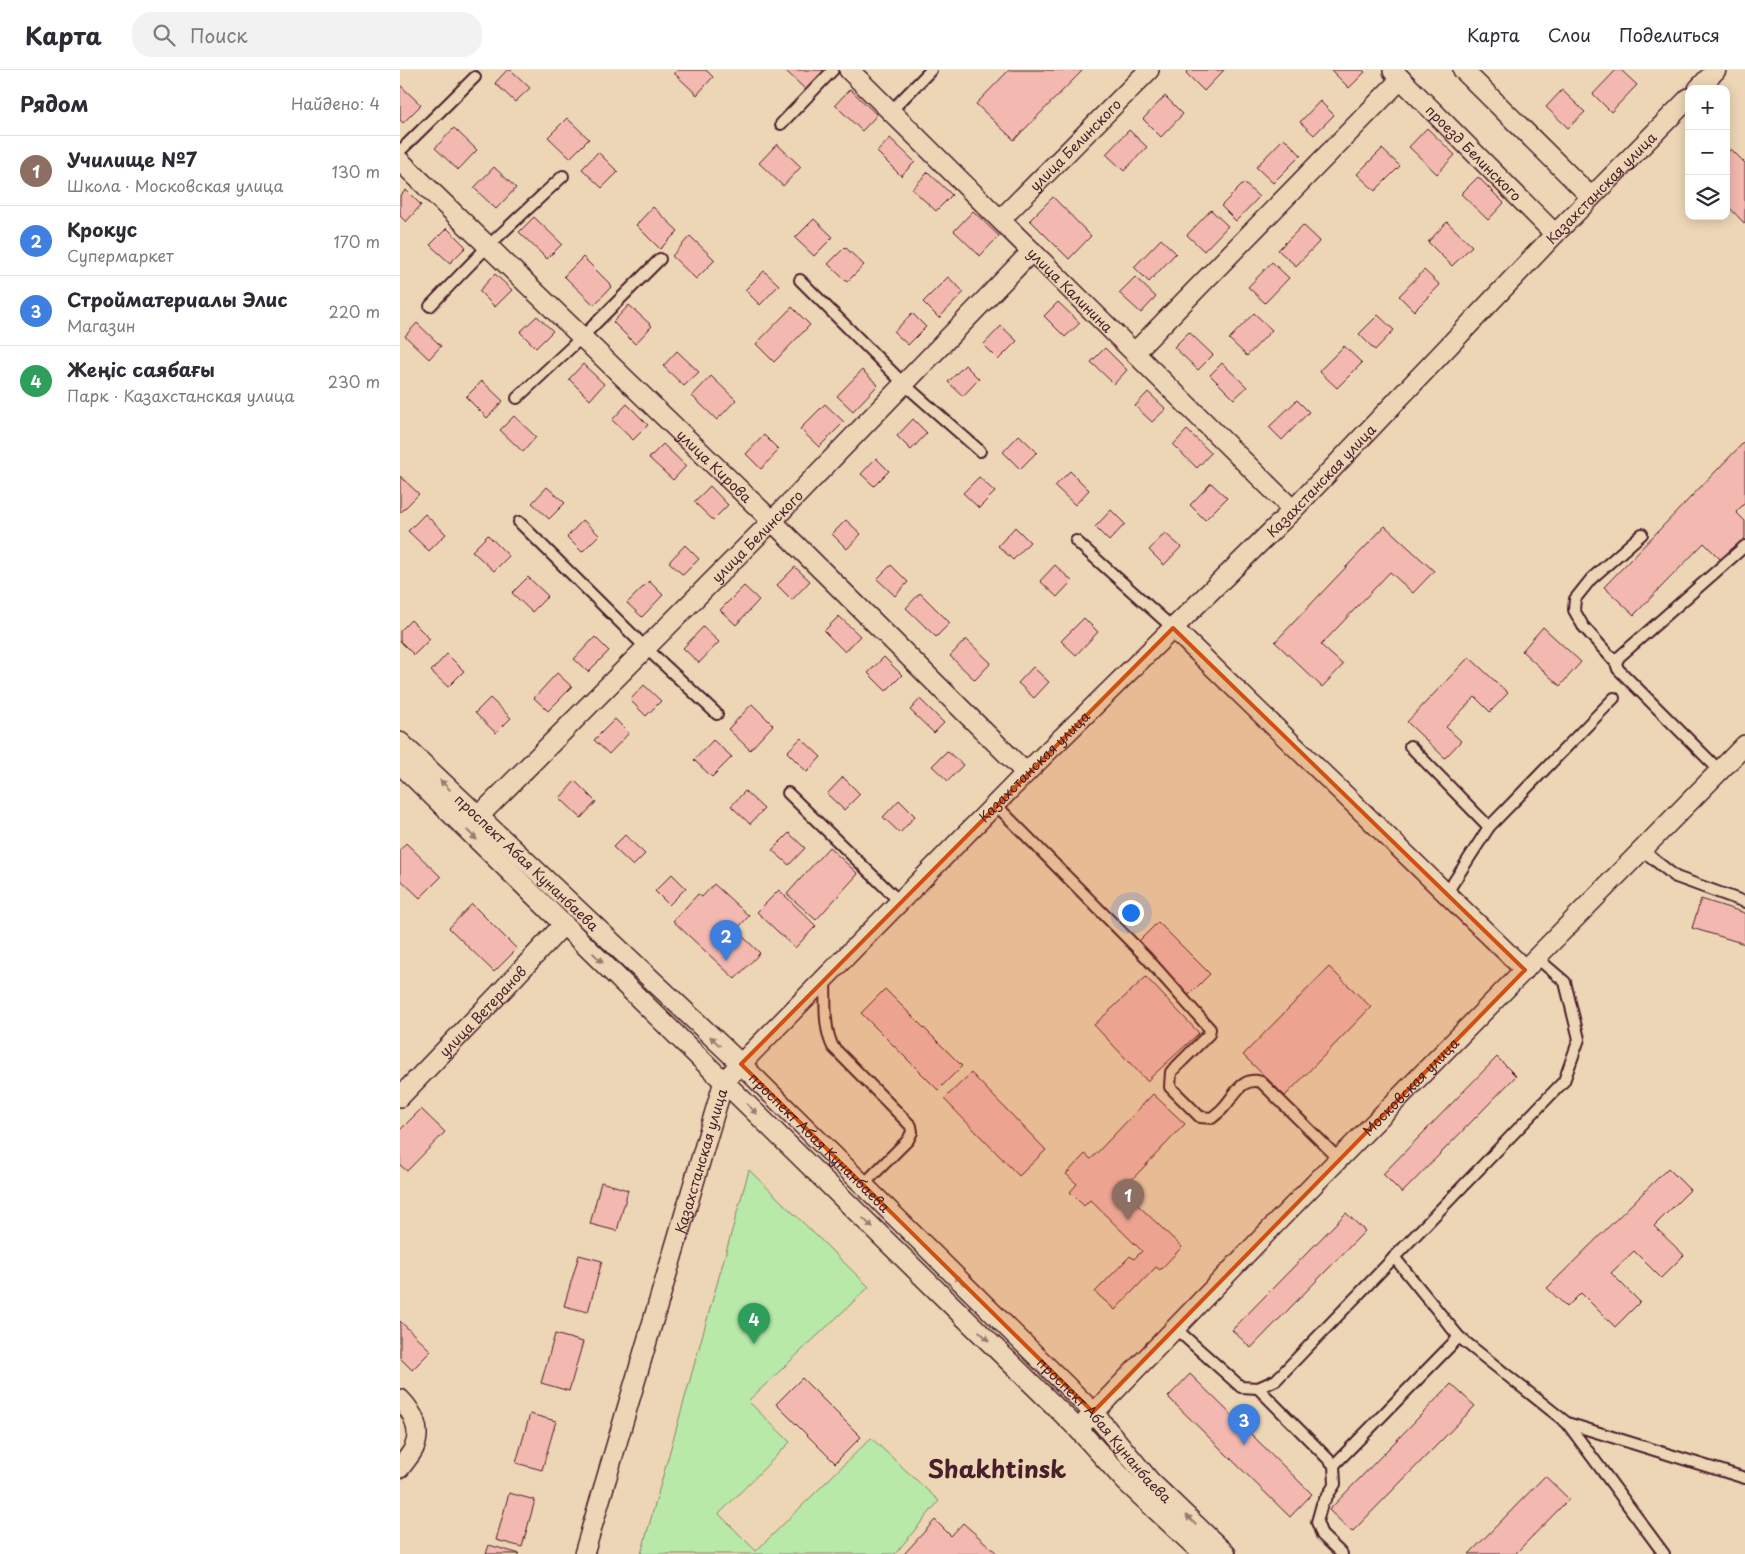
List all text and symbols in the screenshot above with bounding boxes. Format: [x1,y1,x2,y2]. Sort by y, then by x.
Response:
search box [132,12,482,57]
text: Карта [25,17,102,53]
icon: search [150,21,178,49]
text: Поиск [190,21,248,49]
text: Карта [1467,21,1520,48]
text: Слои [1548,21,1591,48]
text: Поделиться [1619,21,1720,48]
map controls [1685,85,1730,220]
button: + [1685,85,1730,130]
text: Рядом [20,87,88,119]
text: Найдено: 4 [291,91,380,115]
street label: улица Белинского [1024,94,1126,195]
street label: проезд Белинского [1421,100,1527,206]
street label: Казахстанская улица [1540,127,1661,248]
button: − [1685,130,1730,175]
text: Училище №7 [67,145,197,173]
text: 1 [32,159,40,183]
text: 130 m [332,159,380,183]
text: Школа · Московская улица [67,173,284,197]
button: layers [1685,175,1730,220]
text: Крокус [67,215,137,243]
text: 2 [30,229,42,253]
text: 170 m [334,229,380,253]
street label: улица Калинина [1023,242,1118,337]
text: Супермаркет [67,243,174,267]
text: Стройматериалы Элис [67,285,288,313]
text: 3 [31,299,41,323]
text: 220 m [329,299,380,323]
text: Магазин [67,313,136,337]
text: Жеңіс саябағы [67,355,215,383]
text: 4 [31,369,41,393]
text: 230 m [328,369,380,393]
text: Парк · Казахстанская улица [67,383,295,407]
street label: Казахстанская улица [1261,419,1380,542]
street label: улица Кирова [672,424,757,507]
street label: улица Белинского [706,485,807,587]
street label: Казахстанская улица [973,705,1094,827]
one-way arrow [439,779,451,791]
street label: проспект Абая Кунанбаева [451,789,604,936]
one-way arrow [466,829,478,841]
your location [1118,900,1144,926]
pin: 2 [710,920,742,961]
one-way arrow [592,952,604,964]
street label: улица Ветеранов [434,961,531,1061]
street label: Московская улица [1357,1032,1463,1140]
one-way arrow [710,1035,722,1047]
street label: проспект Абая Кунанбаева [745,1067,896,1217]
street label: Казахстанская улица [669,1086,732,1236]
one-way arrow [746,1103,758,1115]
pin: 1 [1112,1179,1144,1220]
one-way arrow [862,1217,874,1229]
one-way arrow [953,1274,965,1286]
pin: 4 [738,1303,770,1344]
one-way arrow [978,1330,990,1342]
street label: проспект Абая Кунанбаева [1033,1352,1177,1508]
pin: 3 [1228,1404,1260,1445]
district label: Shakhtinsk [928,1450,1066,1486]
one-way arrow [1185,1514,1197,1526]

